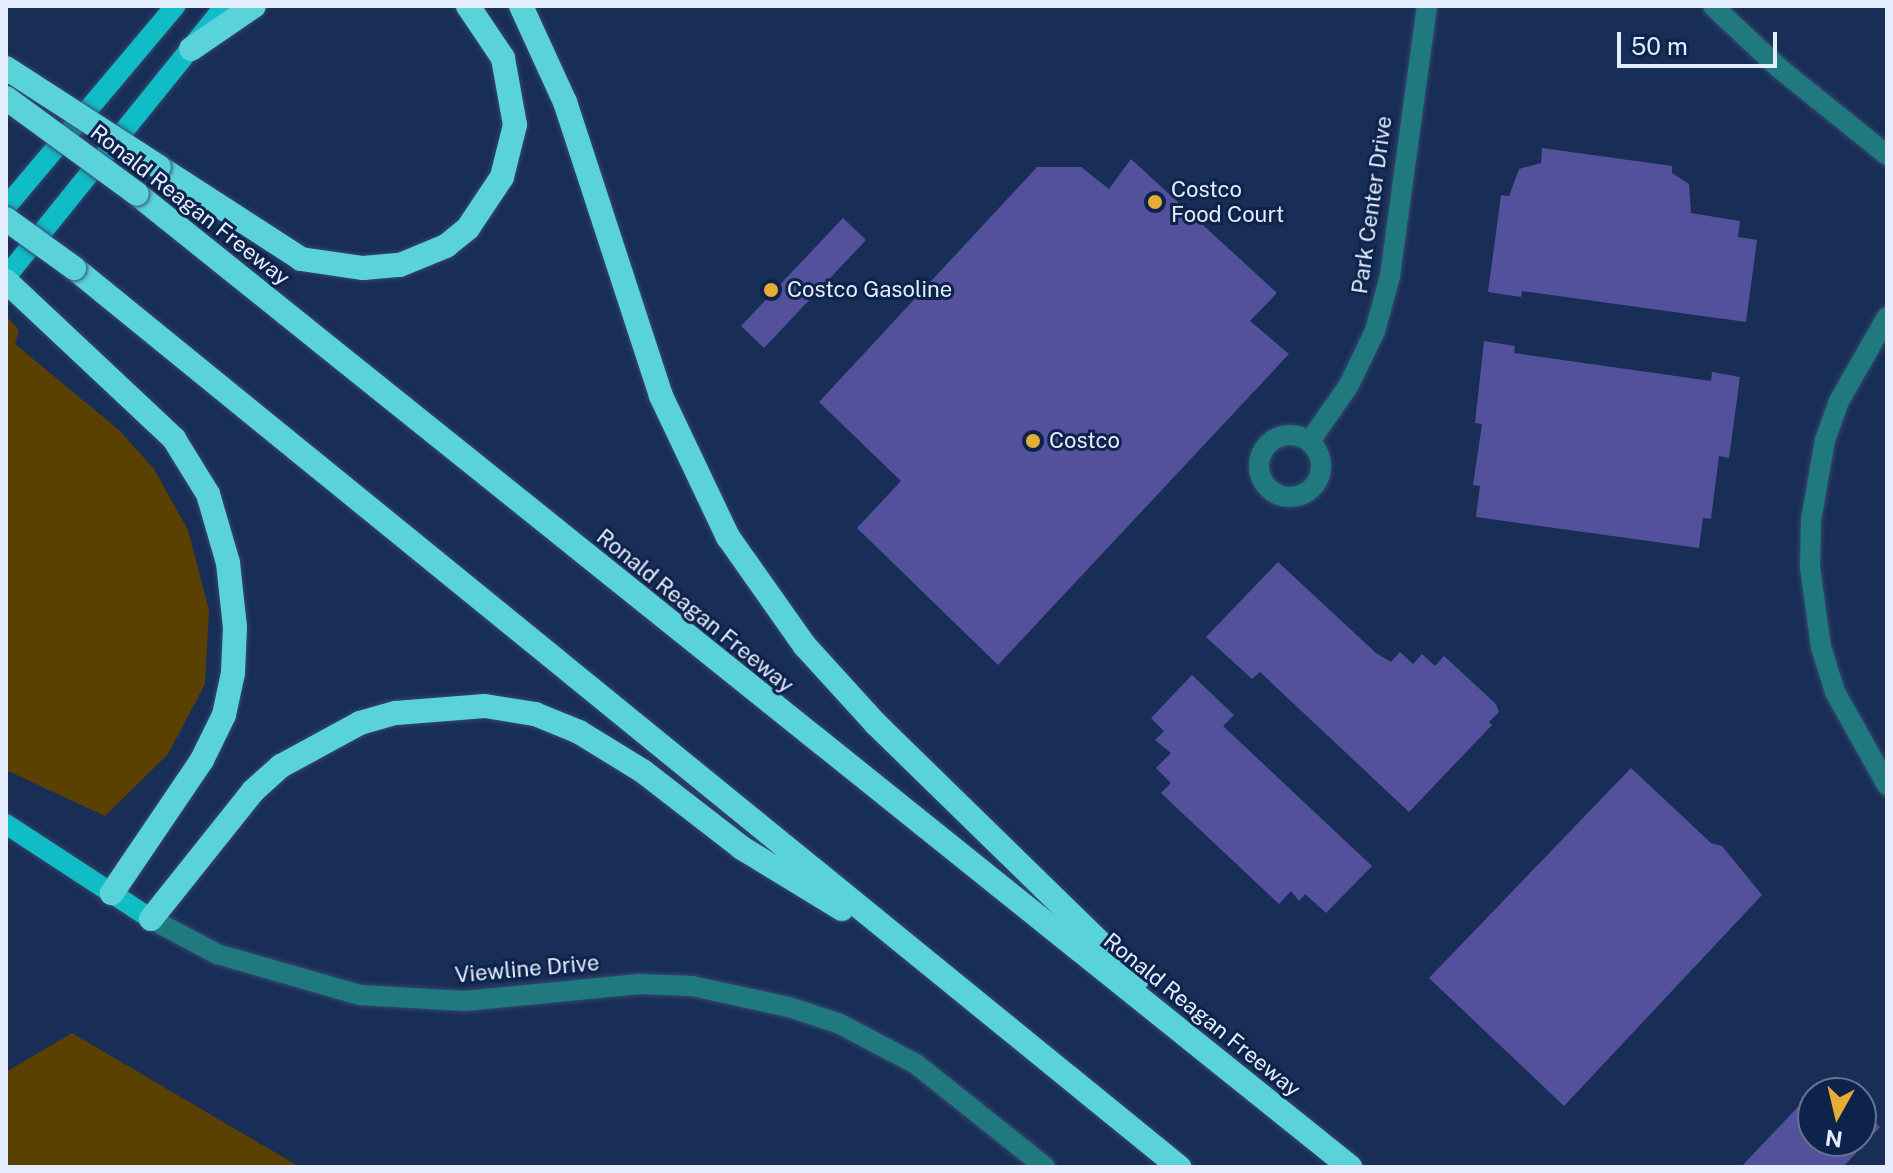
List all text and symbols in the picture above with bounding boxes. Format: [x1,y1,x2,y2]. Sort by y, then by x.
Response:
scale bar [1621,16,1781,66]
text: 50 m [1631,32,1688,60]
street label: Park Center Drive [1346,114,1398,296]
street label: Ronald Reagan Freeway [85,119,295,291]
place label: Costco Food Court [1171,176,1284,228]
marker: Costco Food Court [1146,193,1164,211]
place label: Costco Gasoline [787,277,952,303]
marker: Costco Gasoline [762,281,780,299]
place label: Costco [1049,428,1120,454]
marker: Costco [1024,432,1042,450]
street label: Ronald Reagan Freeway [591,523,799,699]
street label: Ronald Reagan Freeway [1098,927,1306,1103]
street label: Viewline Drive [454,950,600,988]
north arrow [1797,1077,1877,1157]
text: N [1824,1125,1844,1153]

